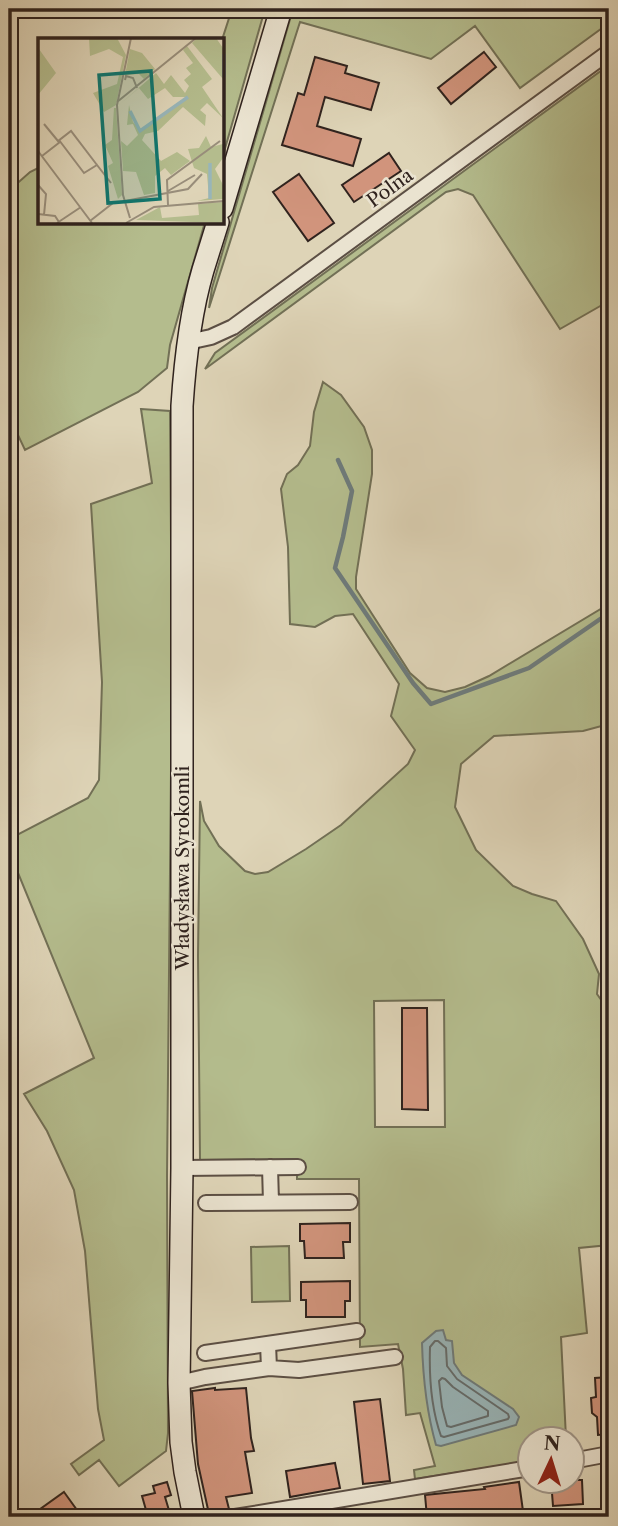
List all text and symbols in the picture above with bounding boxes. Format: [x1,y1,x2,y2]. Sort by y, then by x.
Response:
inset map [38,38,224,224]
street label: Polna [362,164,418,212]
street label: Władysława Syrokomli [171,766,194,971]
north arrow [516,1424,586,1494]
text: N [543,1431,561,1456]

